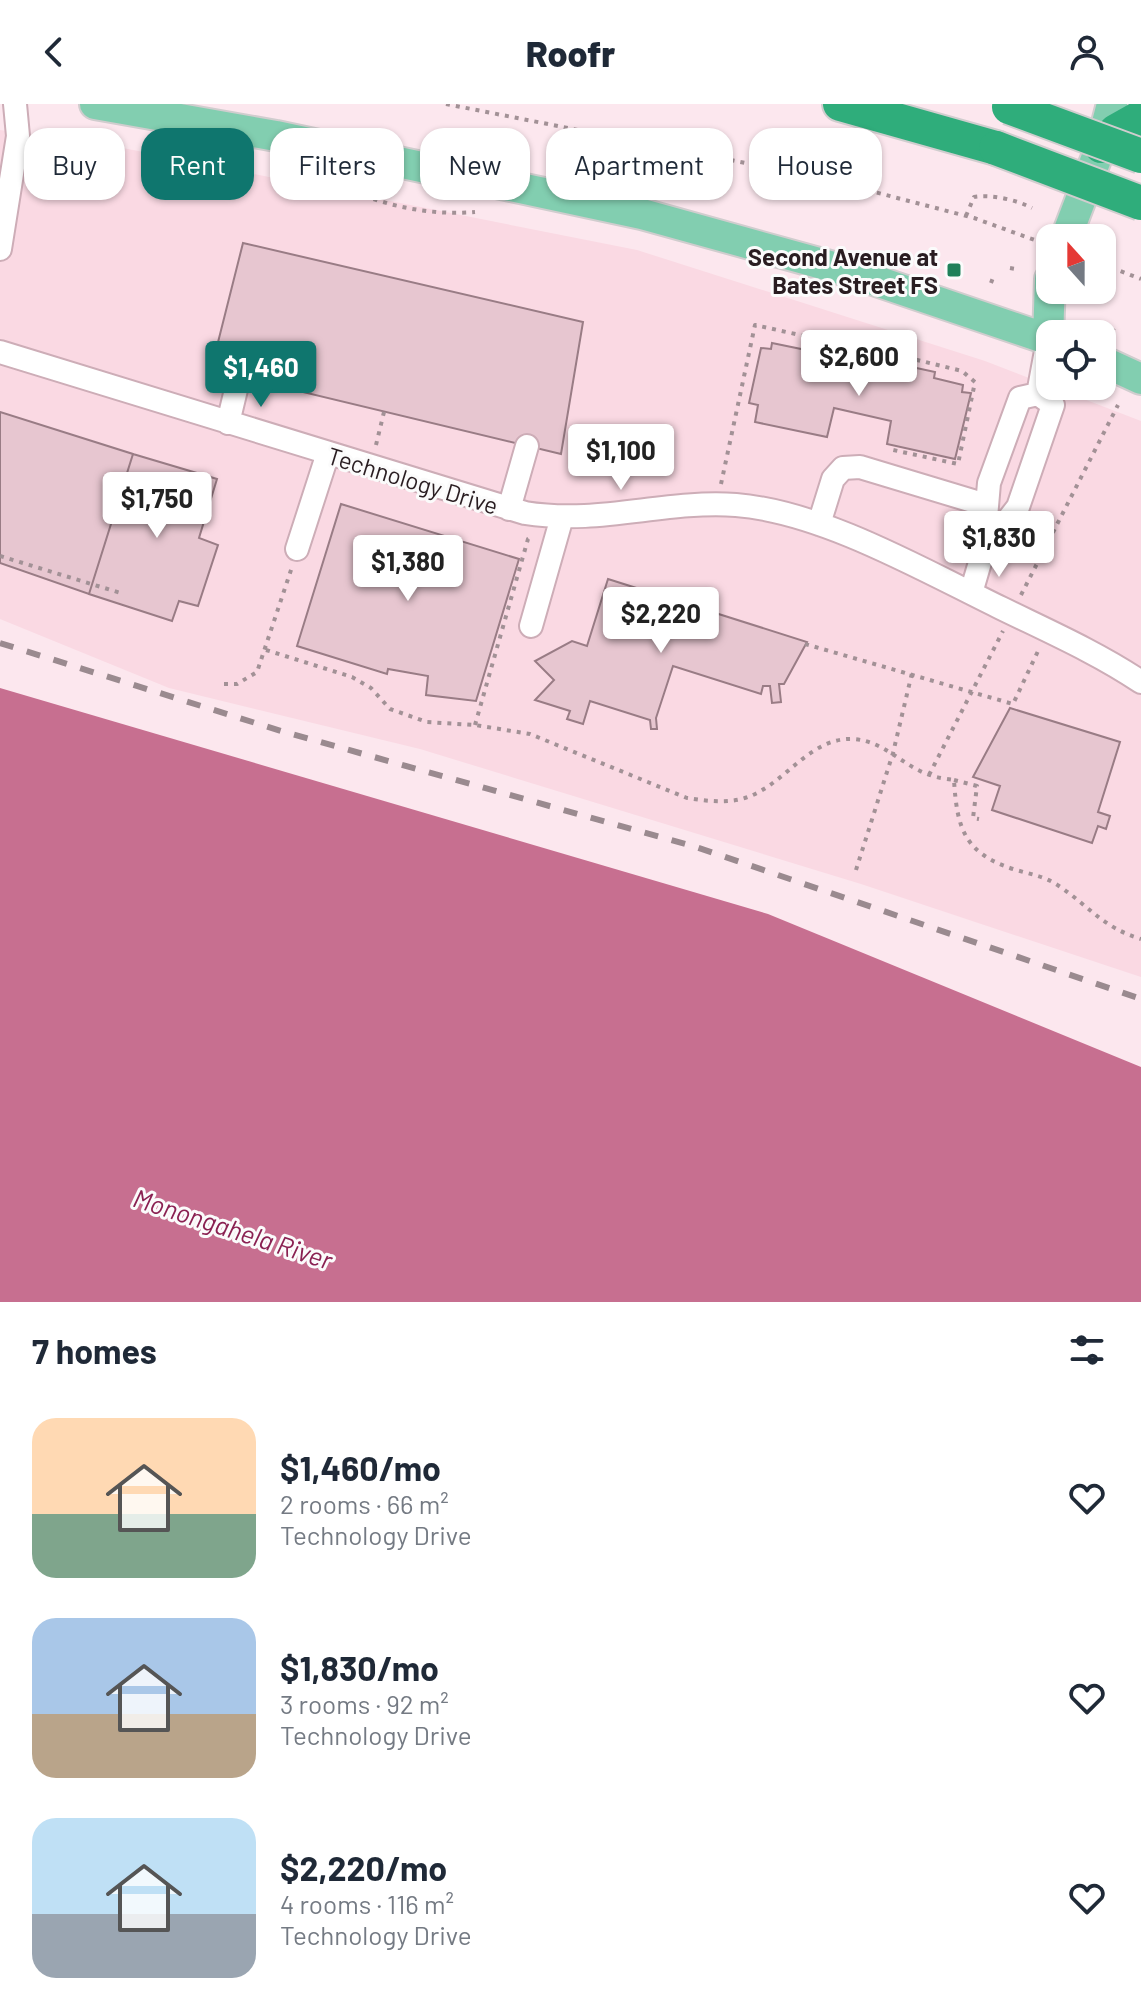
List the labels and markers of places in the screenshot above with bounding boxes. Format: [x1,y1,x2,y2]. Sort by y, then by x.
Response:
place label: Second Avenue at Bates Street FS [748,242,938,299]
marker: Second Avenue at Bates Street FS [945,261,963,279]
pin: $2,600 [794,330,924,398]
pin: $1,460 [196,341,326,409]
pin: $1,100 [556,424,686,492]
pin: $1,750 [92,472,222,540]
pin: $1,830 [934,511,1064,579]
pin: $1,380 [343,535,473,603]
pin: $2,220 [596,587,726,655]

